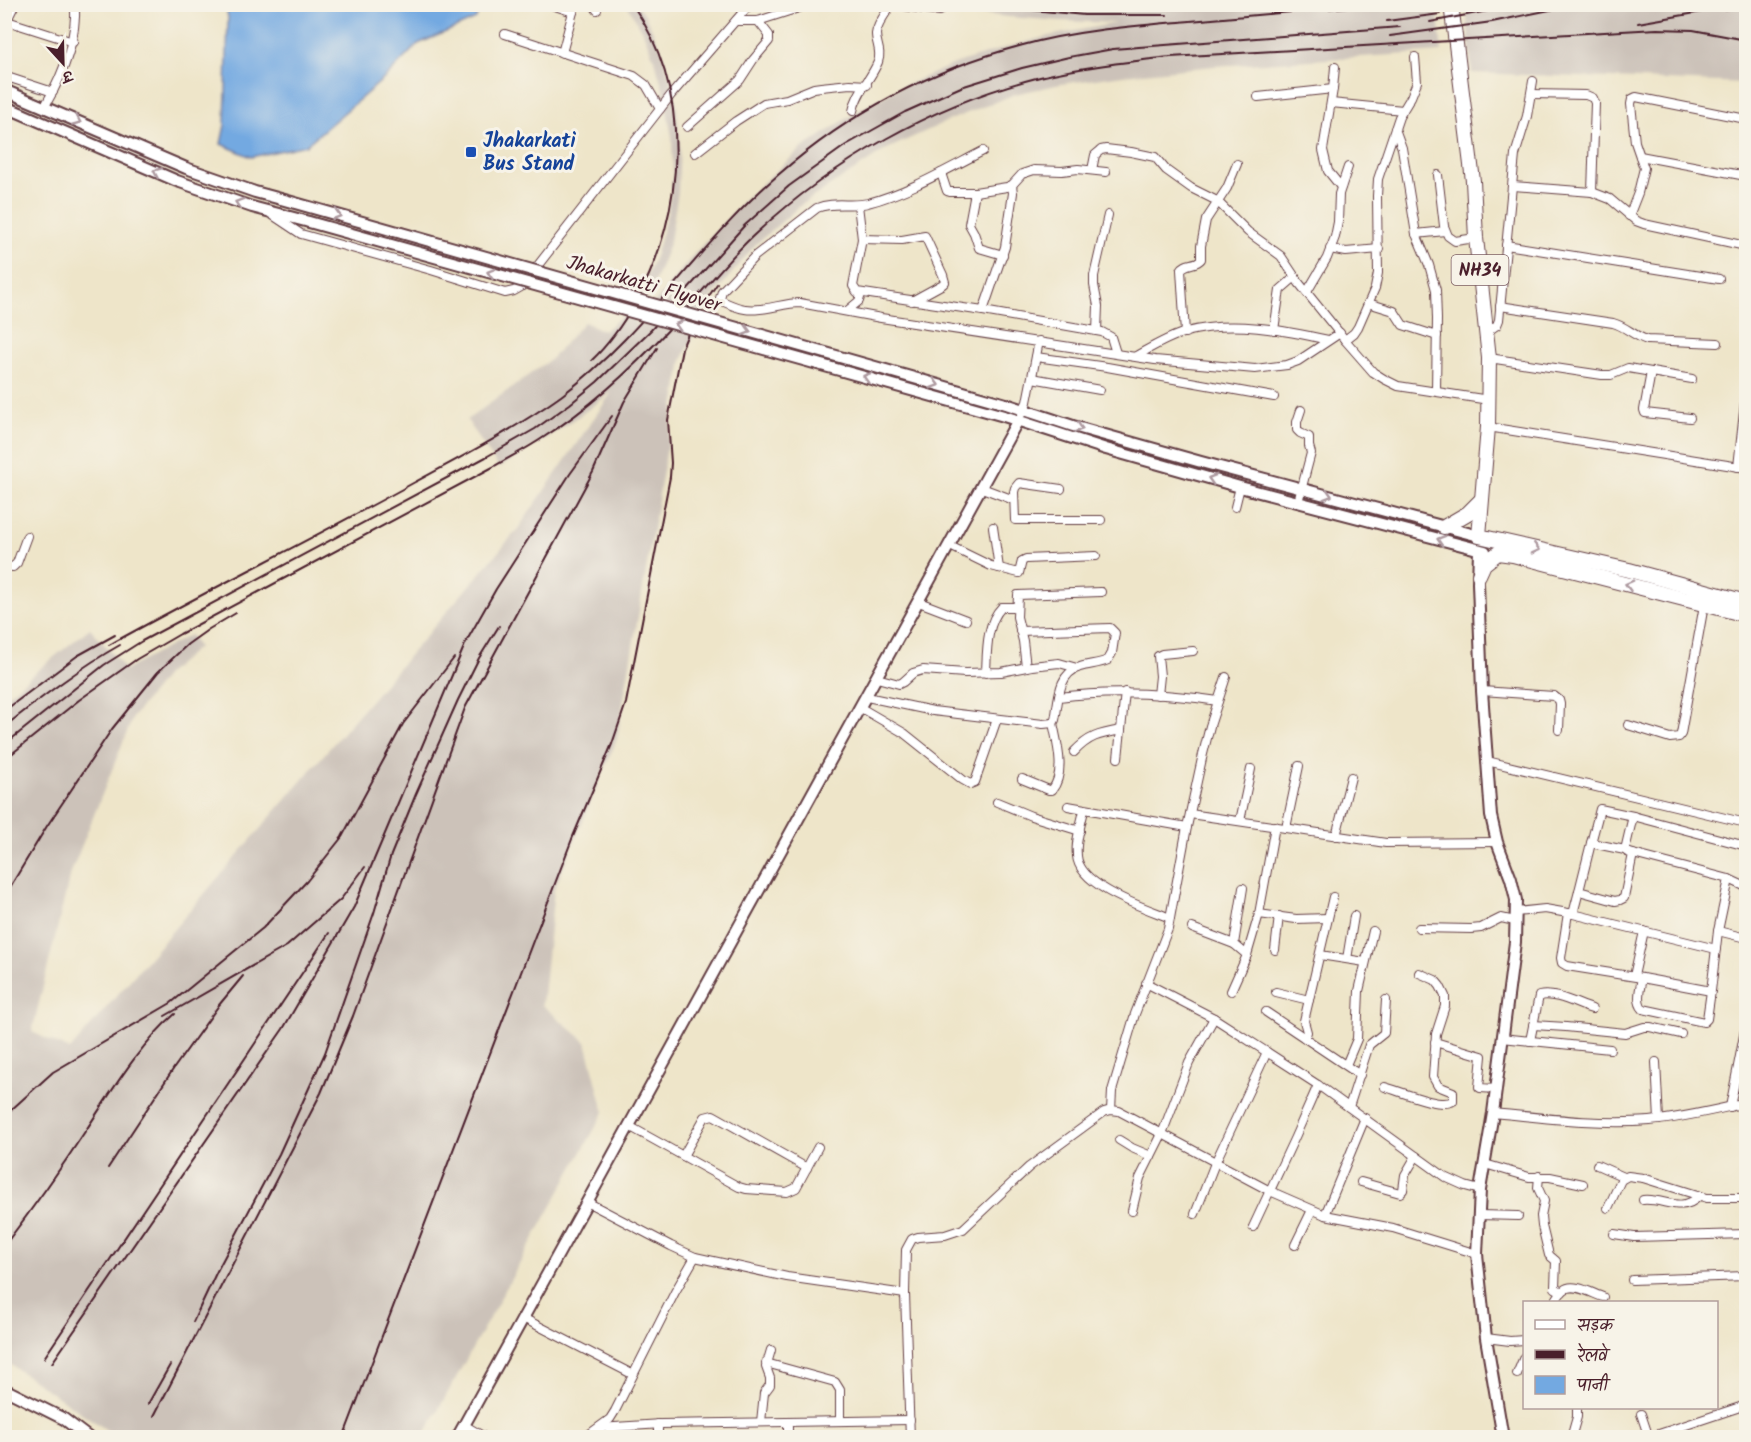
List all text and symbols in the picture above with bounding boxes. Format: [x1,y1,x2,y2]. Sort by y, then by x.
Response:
north arrow [33,33,93,93]
text: उ [56,62,77,90]
one-way arrow [71,114,82,126]
place label: Jhakarkati Bus Stand [483,126,577,181]
marker: Jhakarkati Bus Stand [464,145,478,159]
one-way arrow [152,167,163,179]
one-way arrow [234,197,245,210]
one-way arrow [331,208,342,220]
street label: Jhakarkatti Flyover [562,248,726,323]
road number: NH34 [1452,255,1508,285]
one-way arrow [486,268,497,280]
one-way arrow [674,320,685,332]
one-way arrow [741,324,752,336]
one-way arrow [862,372,872,385]
one-way arrow [929,377,939,389]
one-way arrow [1073,421,1084,433]
one-way arrow [1207,474,1218,486]
one-way arrow [1322,488,1333,500]
one-way arrow [1436,535,1447,547]
one-way arrow [1531,541,1541,554]
one-way arrow [1624,579,1634,592]
legend [1523,1301,1718,1409]
text: सड़क [1577,1312,1615,1341]
text: रेलवे [1577,1342,1611,1371]
text: पानी [1576,1372,1611,1401]

